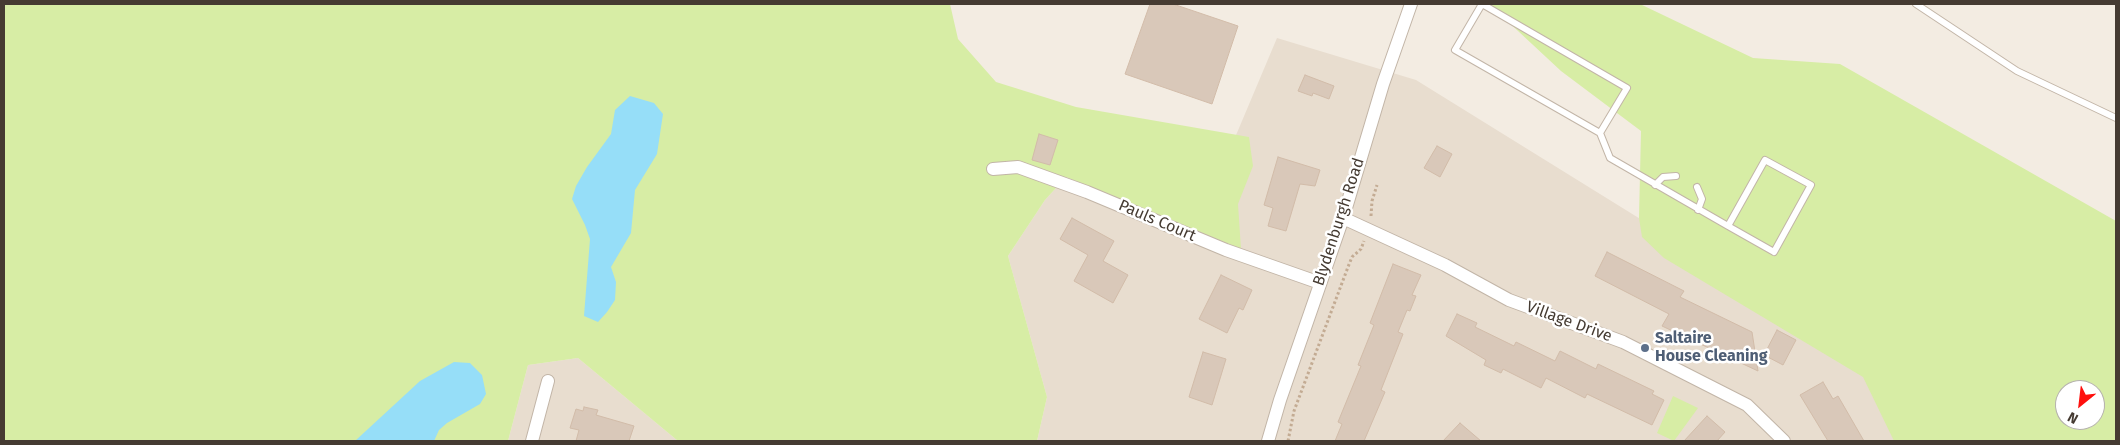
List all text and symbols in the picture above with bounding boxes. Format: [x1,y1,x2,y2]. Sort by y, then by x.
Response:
street label: Blydenburgh Road [1309,156,1369,288]
street label: Pauls Court [1115,196,1199,246]
street label: Village Drive [1524,298,1614,346]
place label: Saltaire House Cleaning [1655,329,1767,367]
marker: Saltaire House Cleaning [1639,342,1651,354]
north arrow [2055,380,2105,430]
text: N [2065,408,2081,427]

